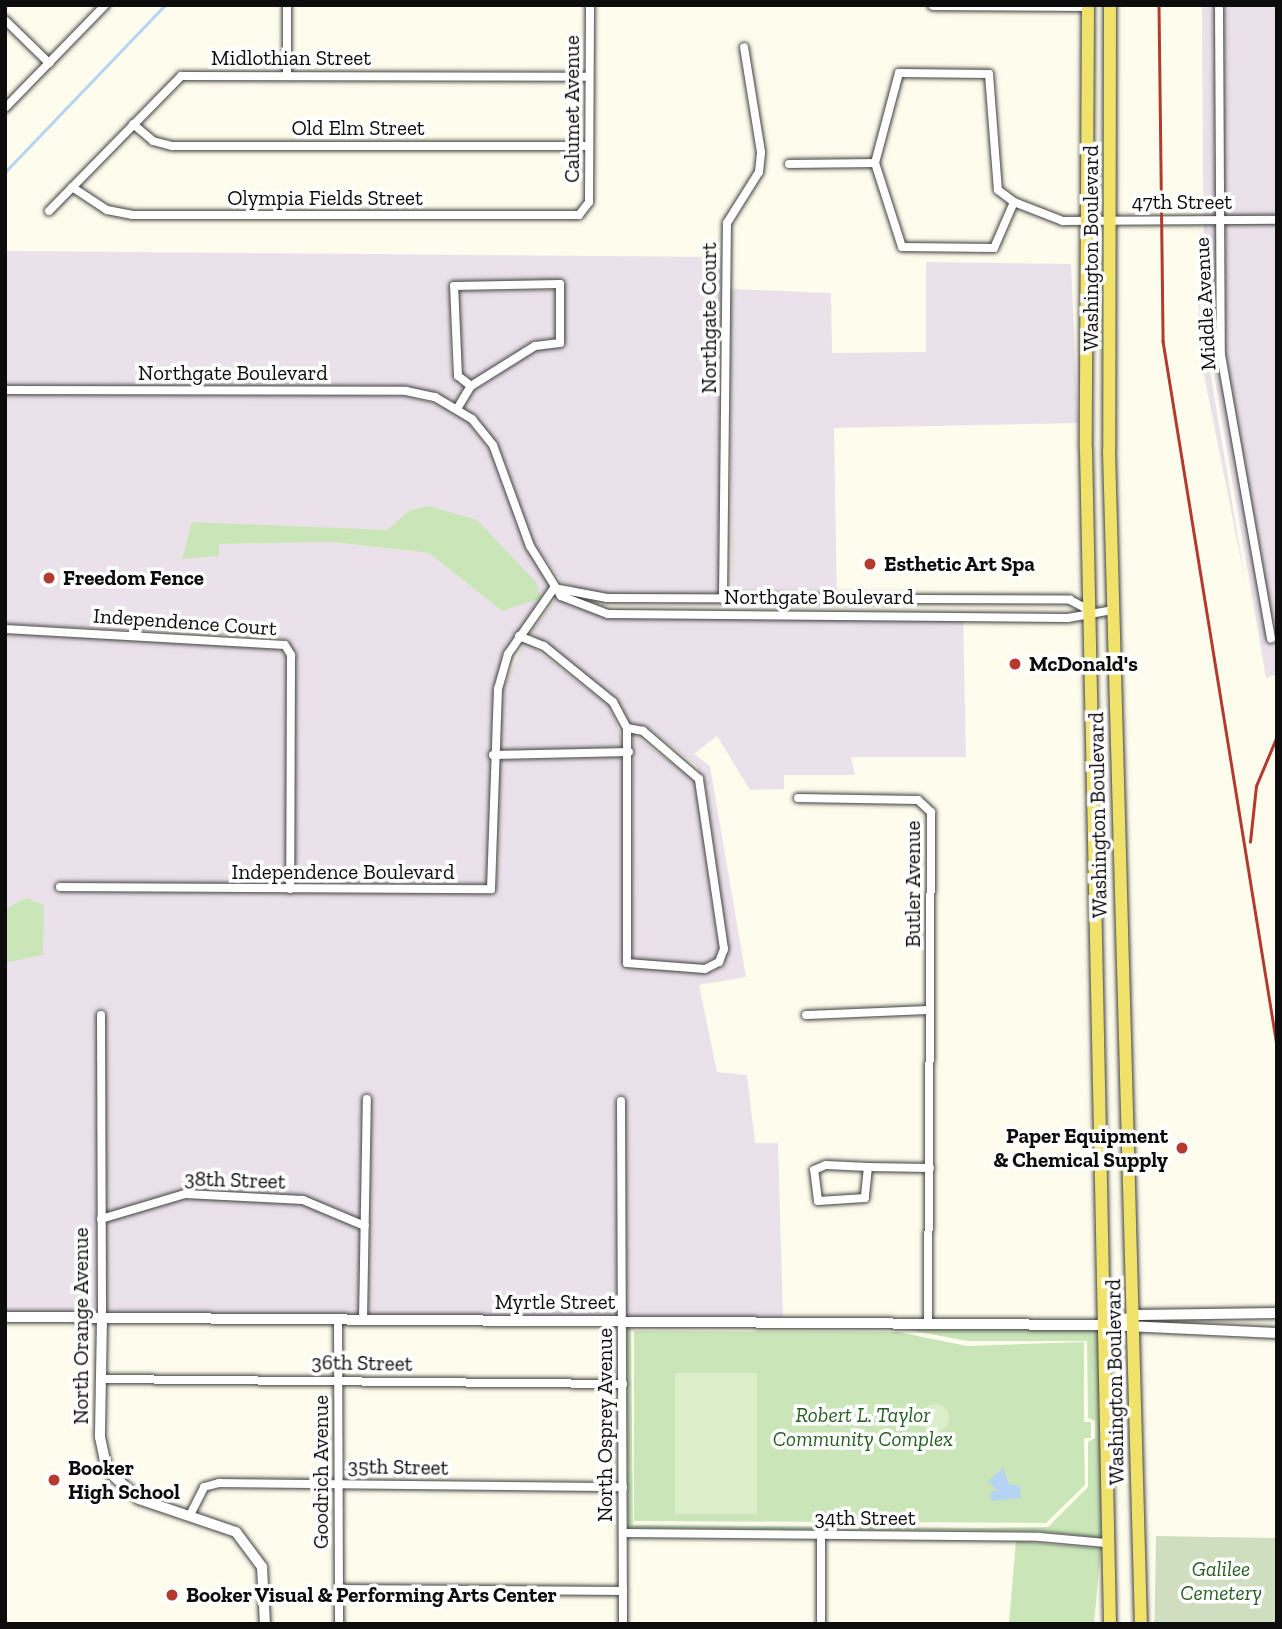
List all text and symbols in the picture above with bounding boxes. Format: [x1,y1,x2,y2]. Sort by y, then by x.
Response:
street label: Calumet Avenue [559,35,585,183]
street label: Midlothian Street [211,45,371,71]
street label: Old Elm Street [291,115,425,141]
street label: Washington Boulevard [1078,145,1104,351]
street label: Olympia Fields Street [227,185,423,211]
street label: 47th Street [1132,189,1232,215]
street label: Middle Avenue [1189,236,1221,372]
street label: Northgate Court [696,243,722,393]
street label: Northgate Boulevard [138,360,328,386]
place label: Esthetic Art Spa [884,551,1036,577]
marker: Esthetic Art Spa [862,556,878,572]
place label: Freedom Fence [63,565,204,591]
marker: Freedom Fence [41,570,57,586]
street label: Northgate Boulevard [724,584,914,610]
street label: Independence Court [92,603,278,641]
place label: McDonald's [1029,651,1138,677]
marker: McDonald's [1007,656,1023,672]
street label: Washington Boulevard [1084,712,1112,918]
street label: Butler Avenue [900,820,926,948]
street label: Independence Boulevard [232,859,454,885]
place label: Paper Equipment & Chemical Supply [994,1123,1168,1173]
marker: Paper Equipment & Chemical Supply [1174,1140,1190,1156]
street label: 38th Street [184,1166,286,1194]
street label: North Orange Avenue [68,1227,94,1425]
street label: Washington Boulevard [1101,1279,1129,1485]
street label: Myrtle Street [495,1289,615,1315]
street label: North Osprey Avenue [592,1327,618,1523]
street label: 36th Street [311,1350,413,1376]
street label: Goodrich Avenue [308,1394,334,1550]
park label: Robert L. Taylor Community Complex [773,1402,953,1452]
street label: 35th Street [347,1454,449,1480]
place label: Booker High School [68,1455,180,1505]
marker: Booker High School [46,1472,62,1488]
street label: 34th Street [814,1505,916,1531]
park label: Galilee Cemetery [1180,1556,1262,1606]
place label: Booker Visual & Performing Arts Center [186,1582,558,1608]
marker: Booker Visual & Performing Arts Center [164,1587,180,1603]

